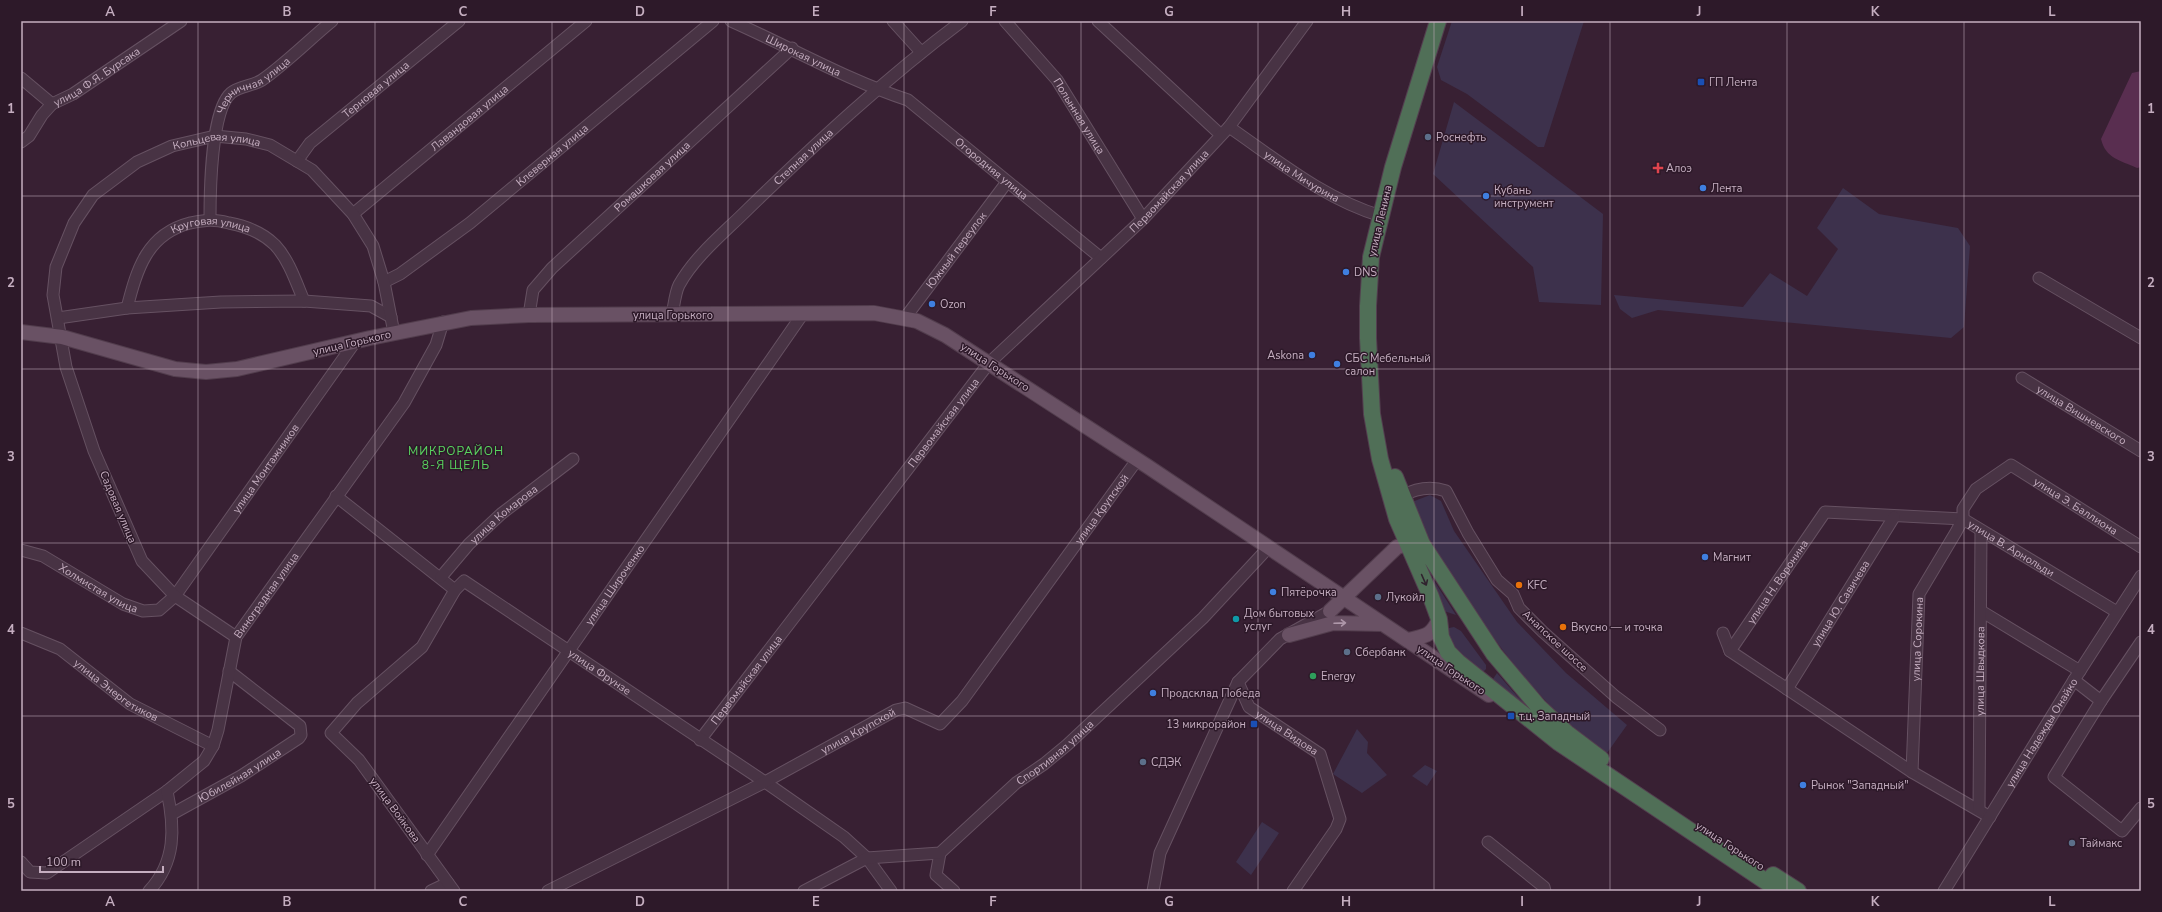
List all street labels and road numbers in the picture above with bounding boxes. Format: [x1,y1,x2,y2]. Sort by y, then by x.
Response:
street label: Широкая улица [763,31,844,80]
street label: улица Ф.Я. Бурсака [51,43,143,110]
street label: Черничная улица [213,53,293,116]
street label: Терновая улица [339,57,412,121]
street label: Полынная улица [1050,75,1109,157]
street label: Лавандовая улица [427,81,511,154]
street label: Клеверная улица [513,120,591,189]
street label: Степная улица [770,125,836,188]
street label: Кольцевая улица [171,129,262,153]
street label: Огородняя улица [952,134,1031,203]
street label: Ромашковая улица [611,138,693,215]
street label: Первомайская улица [1126,146,1212,236]
street label: улица Мичурина [1261,147,1342,206]
street label: улица Ленина [1364,184,1396,258]
street label: Южный переулок [922,208,990,291]
street label: Круговая улица [168,213,253,237]
street label: улица Горького [633,308,713,323]
street label: улица Горького [311,327,393,359]
street label: улица Горького [957,339,1033,395]
street label: Первомайская улица [904,375,983,470]
street label: улица Вишневского [2034,381,2129,448]
street label: улица Монтажников [229,421,302,516]
street label: Садовая улица [96,468,140,546]
street label: улица Крупской [1071,471,1132,547]
street label: улица Э. Баллиона [2031,474,2121,538]
street label: улица Комарова [466,481,541,547]
street label: улица В. Арнольди [1965,516,2057,580]
street label: улица Н. Воронина [1743,536,1812,627]
street label: улица Широченко [581,542,648,628]
street label: Виноградная улица [230,549,302,641]
street label: улица Ю. Савичева [1808,557,1873,649]
street label: Холмистая улица [56,560,140,616]
street label: улица Сорокина [1908,597,1926,682]
street label: Анапское шоссе [1519,607,1591,675]
street label: улица Швыдкова [1972,626,1988,716]
street label: Первомайская улица [707,632,785,728]
street label: улица Горького [1414,641,1488,699]
street label: улица Фрунзе [565,645,634,698]
street label: улица Энергетиков [71,655,161,725]
street label: улица Надежды Онайко [2002,675,2081,790]
street label: улица Крупской [818,704,898,757]
street label: улица Видова [1253,706,1321,758]
street label: Спортивная улица [1013,717,1097,788]
street label: Юбилейная улица [195,744,284,806]
street label: улица Войкова [366,774,424,846]
street label: улица Горького [1692,818,1768,874]

